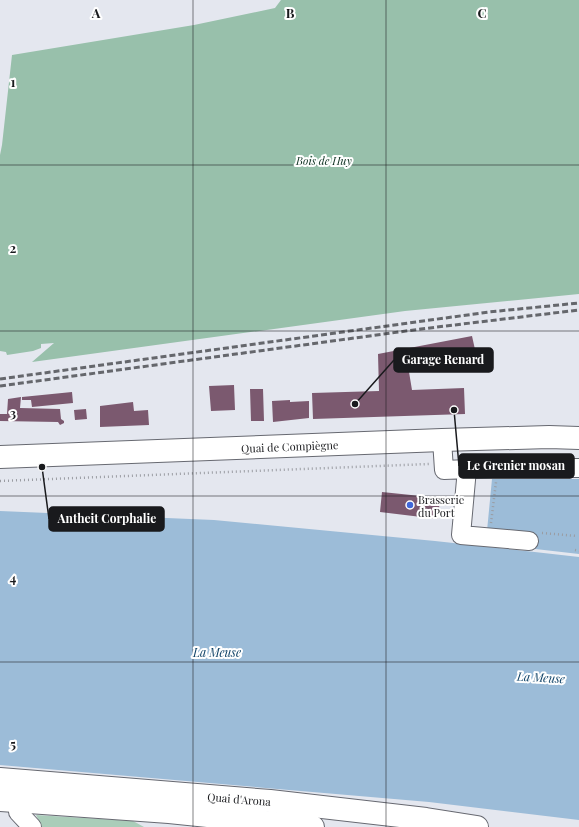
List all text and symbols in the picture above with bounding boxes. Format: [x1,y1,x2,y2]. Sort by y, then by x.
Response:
text: A [91,4,101,21]
text: B [286,4,295,21]
text: C [477,4,487,21]
text: 1 [11,73,16,90]
park label: Bois de Huy [295,153,353,168]
text: 2 [10,239,17,256]
callout: Garage Renard [394,348,493,372]
text: Garage Renard [402,351,484,367]
text: 3 [10,404,16,421]
street label: Quai de Compiègne [241,436,339,455]
callout: Le Grenier mosan [459,454,574,478]
text: Le Grenier mosan [467,457,566,473]
place label: Brasserie du Port [418,492,465,520]
marker: Brasserie du Port [405,500,415,510]
callout: Antheit Corphalie [49,507,164,531]
text: Antheit Corphalie [57,510,156,526]
text: 4 [10,569,17,586]
water label: La Meuse [192,644,241,660]
water label: La Meuse [516,668,565,686]
text: 5 [10,735,16,752]
street label: Quai d'Arona [207,788,272,809]

